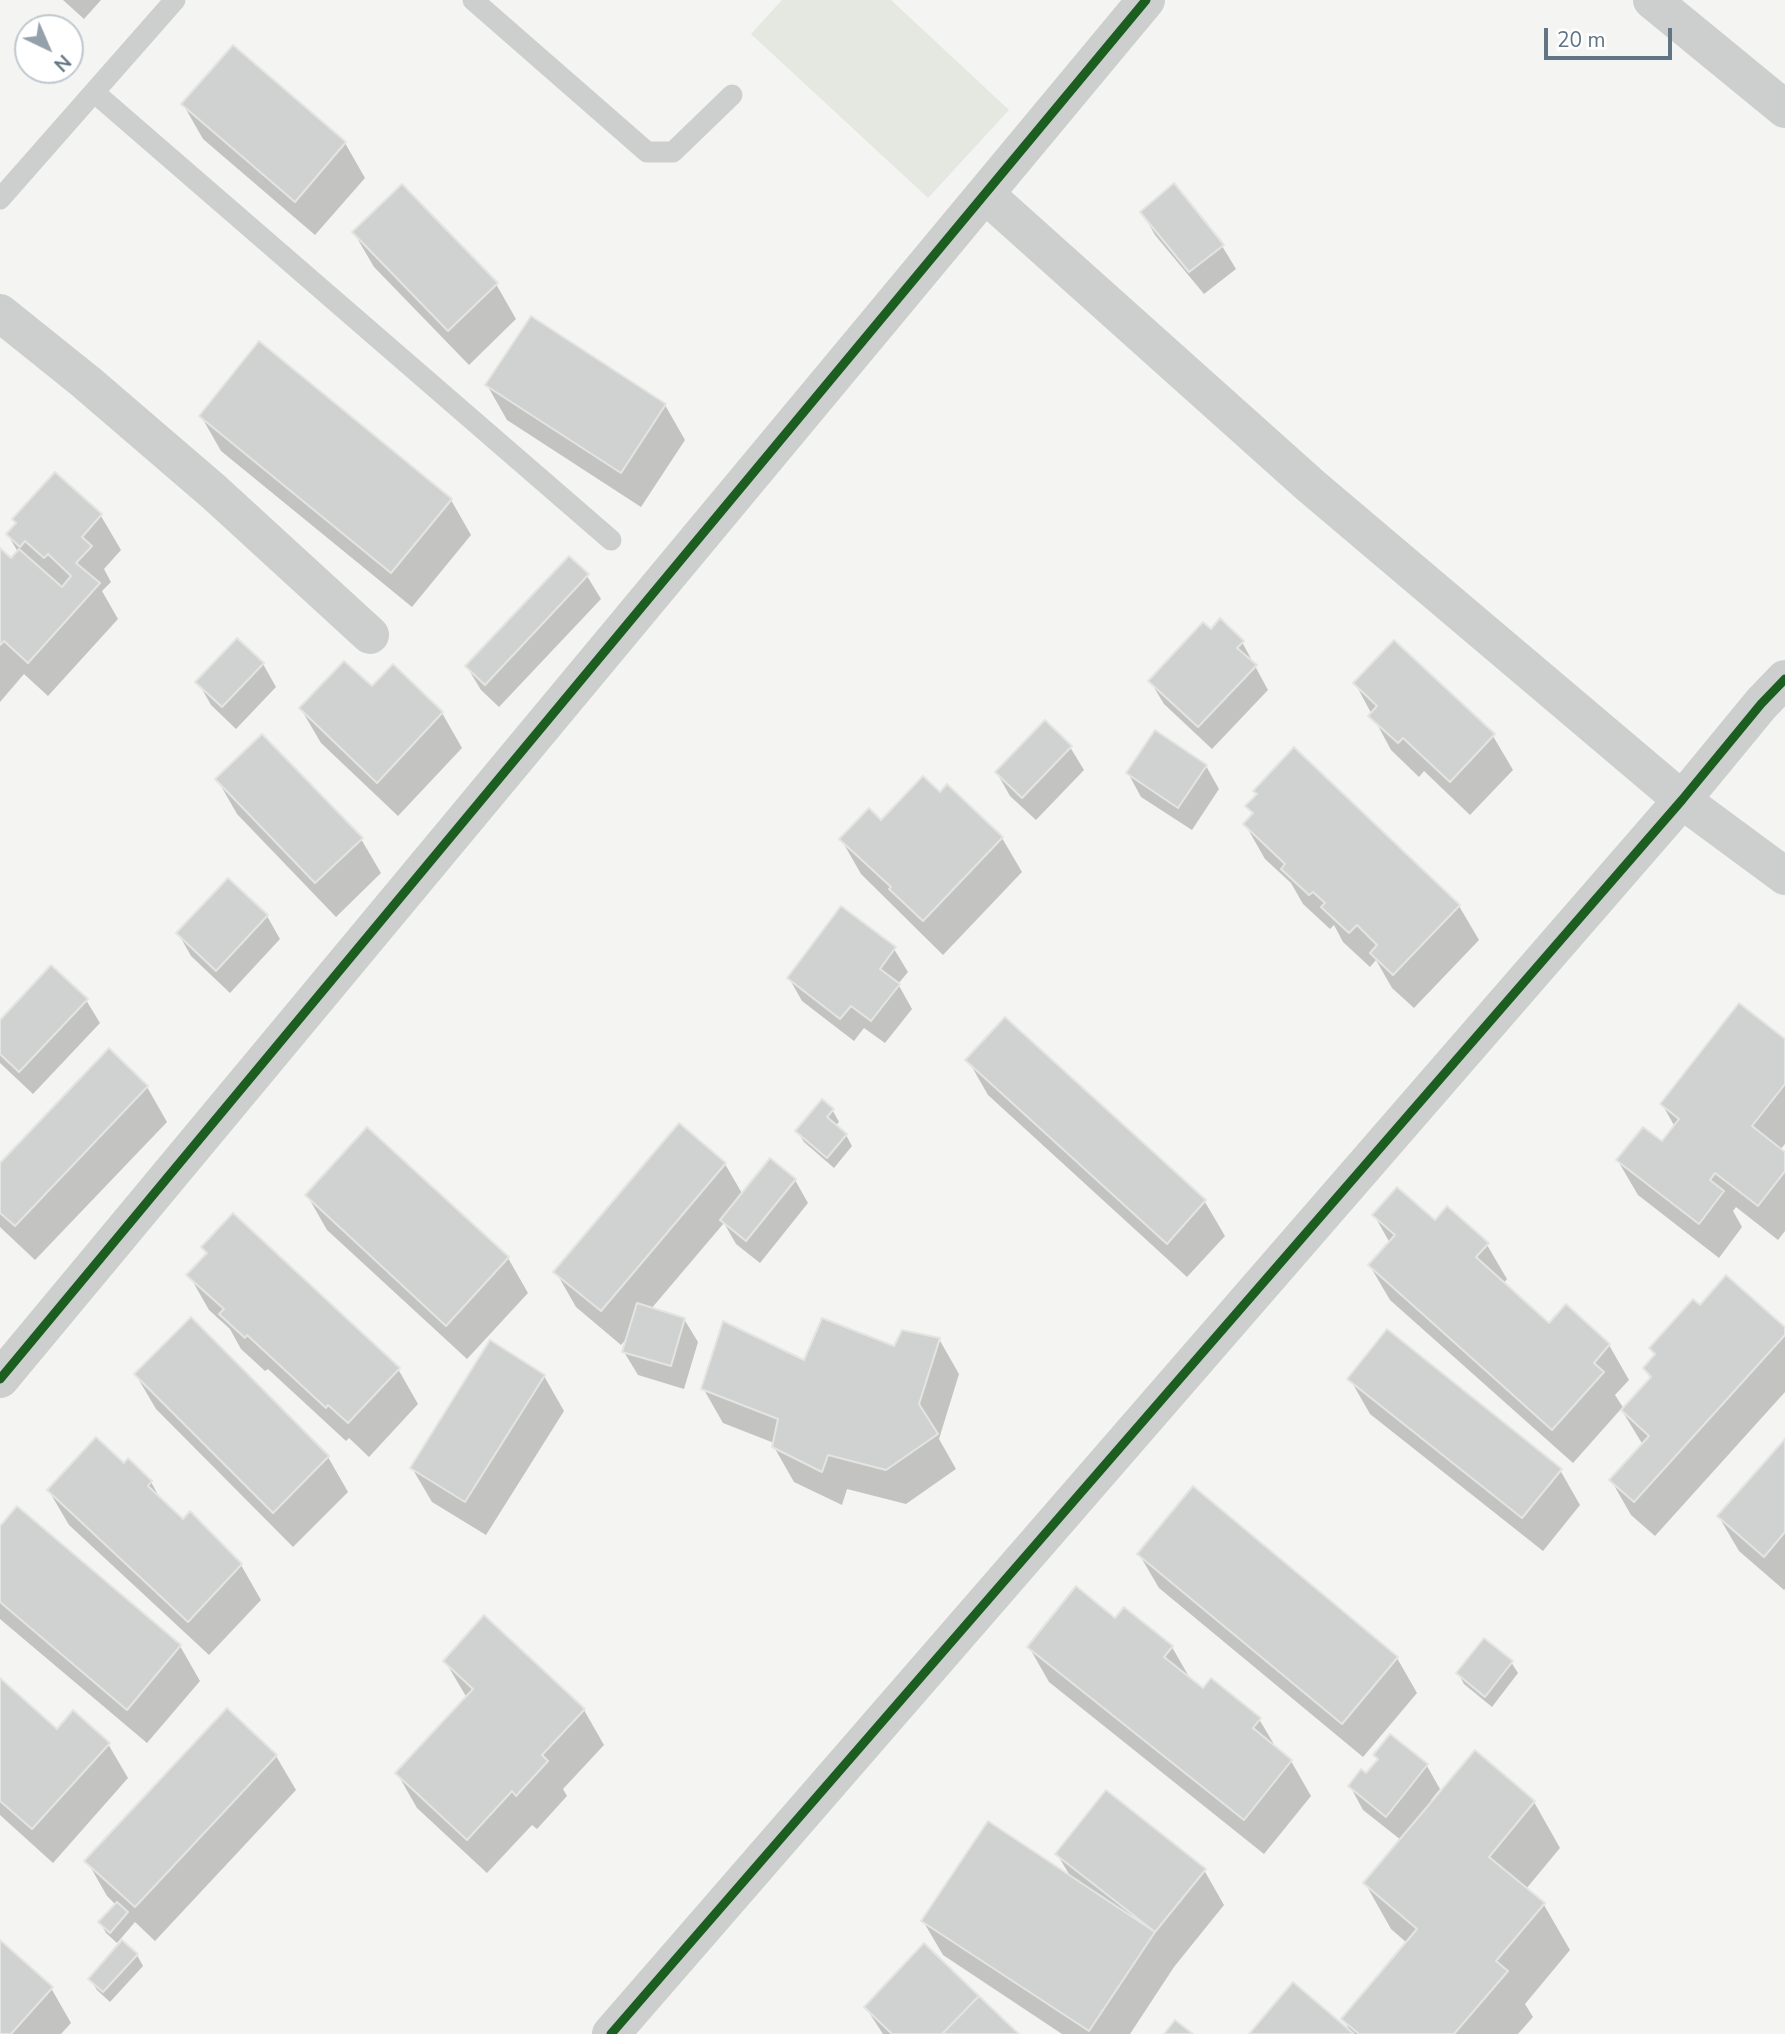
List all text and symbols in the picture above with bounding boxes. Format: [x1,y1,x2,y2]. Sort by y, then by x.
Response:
north arrow [14,14,84,84]
scale bar [1547,14,1675,58]
text: 20 m [1557,26,1606,54]
text: N [48,48,76,77]

